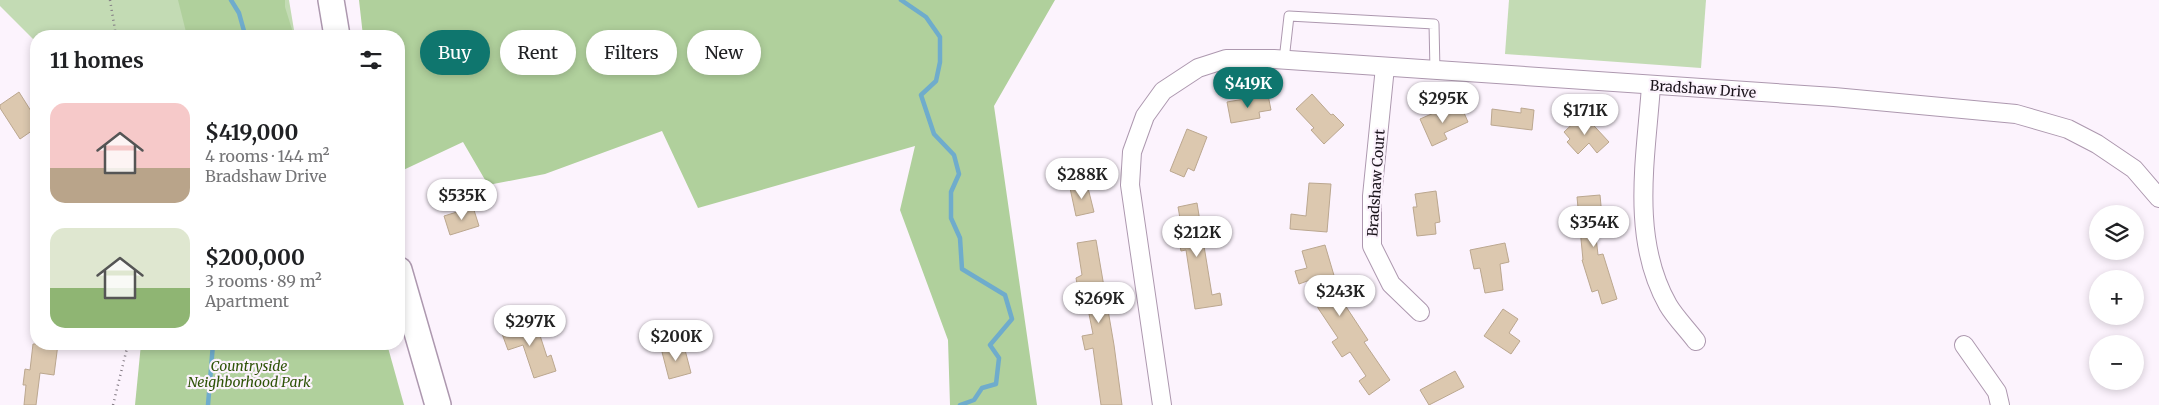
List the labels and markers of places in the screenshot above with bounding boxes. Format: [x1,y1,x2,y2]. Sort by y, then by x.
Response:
pin: $419K [1213,66,1283,109]
pin: $295K [1408,82,1478,124]
pin: $171K [1550,94,1620,136]
pin: $288K [1047,158,1117,200]
pin: $535K [427,178,497,221]
pin: $354K [1559,206,1629,248]
pin: $212K [1162,216,1232,258]
pin: $243K [1305,274,1375,317]
pin: $269K [1064,282,1134,324]
pin: $297K [495,304,565,347]
pin: $200K [641,320,711,362]

